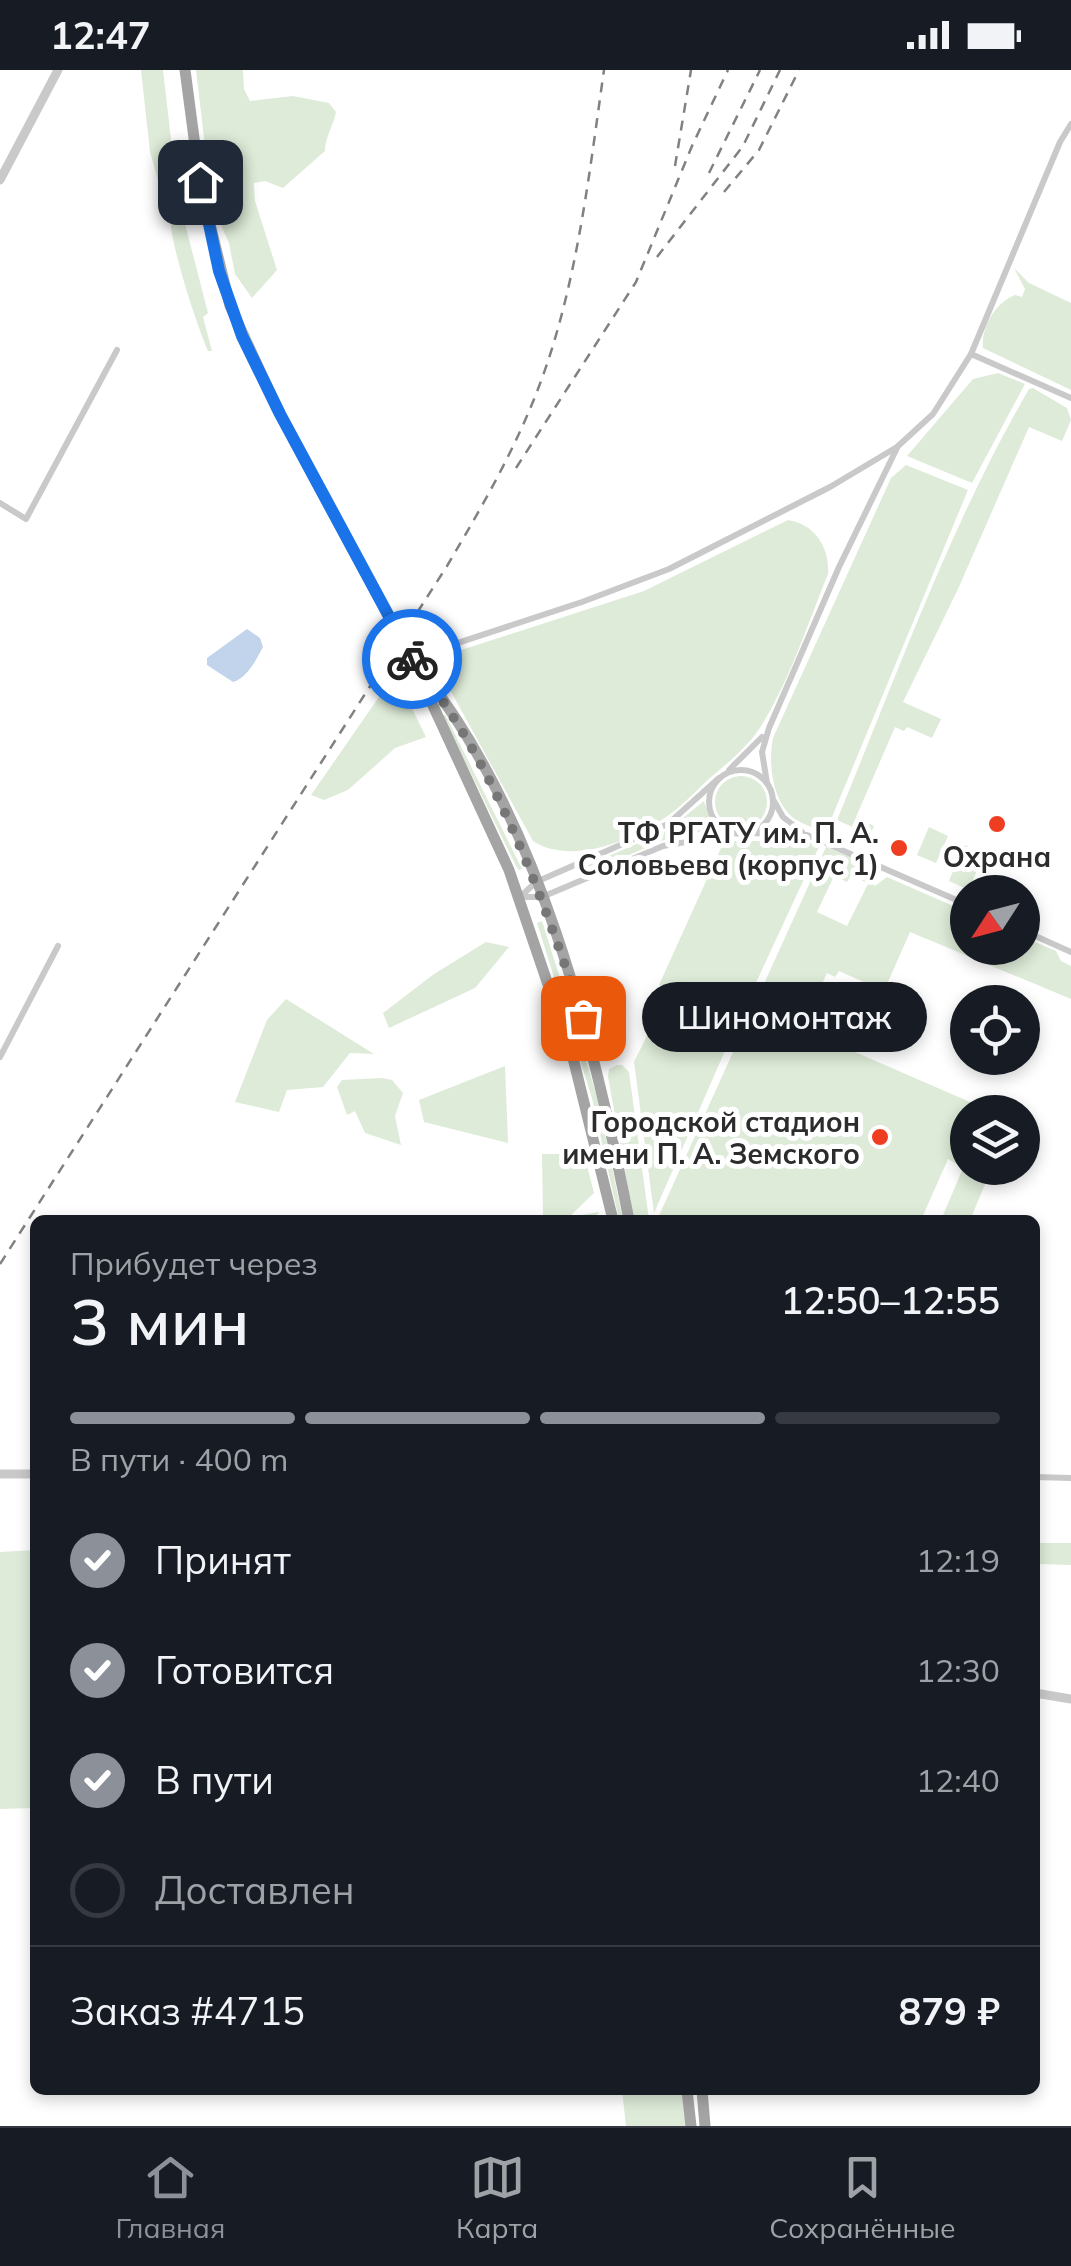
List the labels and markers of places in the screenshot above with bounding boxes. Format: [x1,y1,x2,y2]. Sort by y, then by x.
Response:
pin [158,140,243,225]
marker: Охрана [986,813,1008,835]
place label: ТФ РГАТУ им. П. А. Соловьева (корпус 1) [578,815,879,882]
marker: ТФ РГАТУ им. П. А. Соловьева (корпус 1) [888,837,910,859]
place label: Охрана [943,839,1051,874]
pin [541,976,626,1061]
callout: Шиномонтаж [643,983,928,1053]
place label: Городской стадион имени П. А. Земского [562,1104,860,1171]
marker: Городской стадион имени П. А. Земского [869,1126,891,1148]

